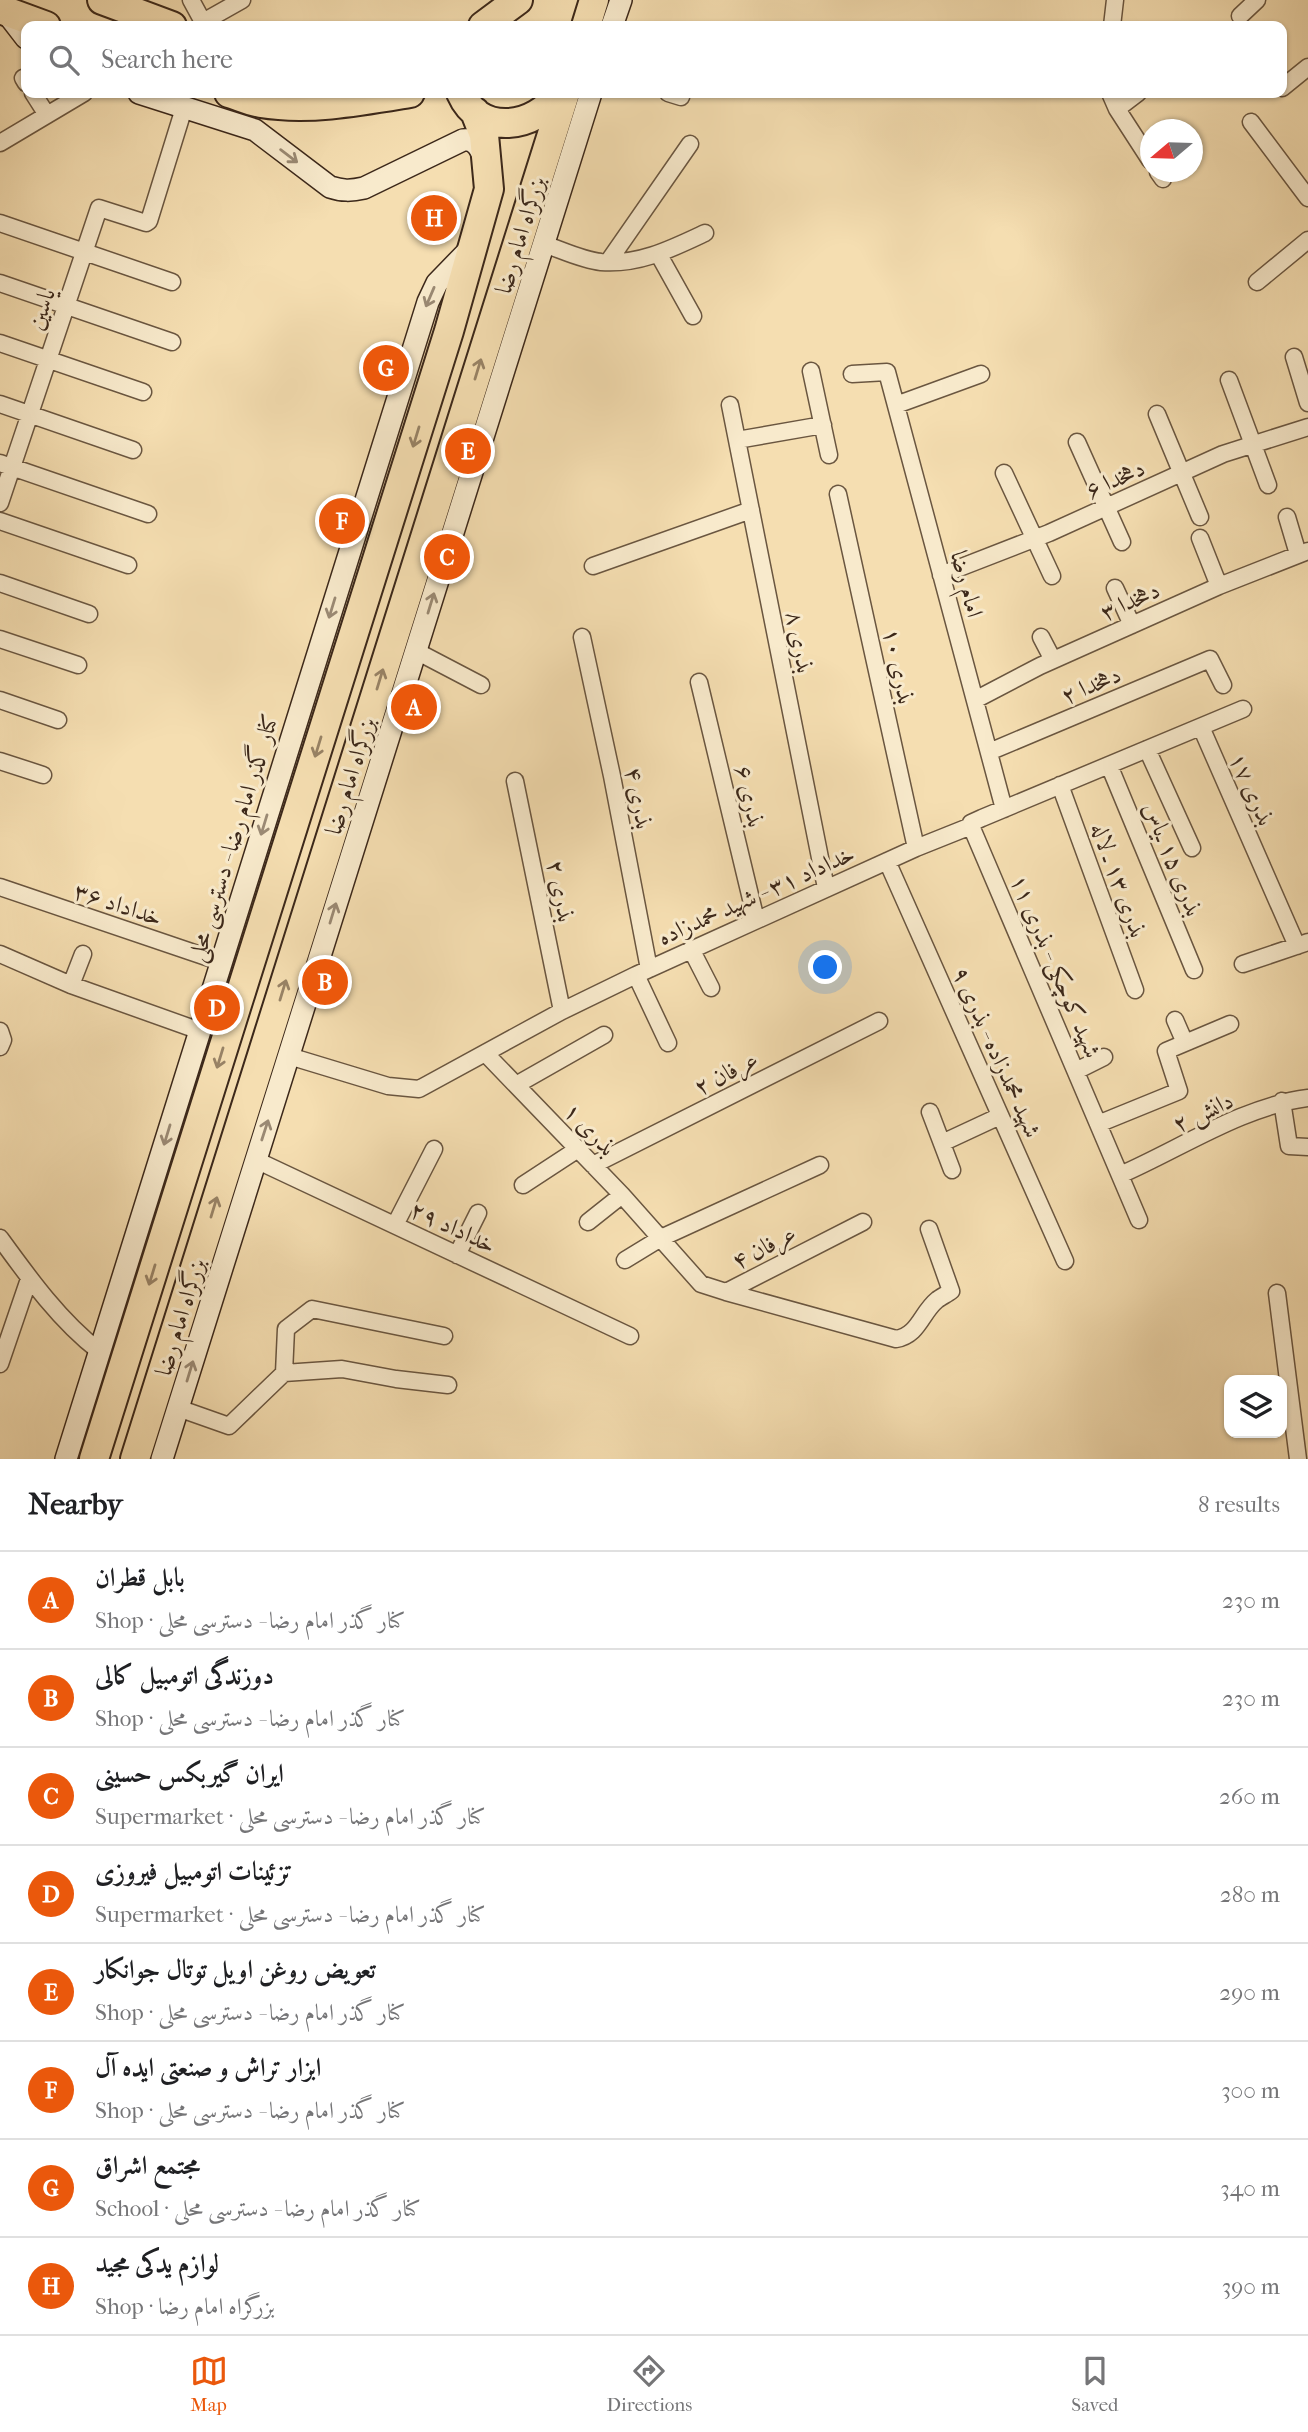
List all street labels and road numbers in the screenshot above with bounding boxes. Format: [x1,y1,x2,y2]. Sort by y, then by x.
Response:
street label: بزرگراه امام رضا [487,172,558,299]
street label: یاسین [21,283,62,334]
street label: دهخدا ۶ [1081,454,1149,504]
street label: امام رضا [938,548,989,622]
street label: دهخدا ۳ [1096,576,1164,626]
street label: بذری ۸ [780,609,820,675]
street label: بذری ۱۰ [877,626,921,706]
street label: دهخدا ۲ [1057,660,1125,710]
street label: کنار گذر امام رضا - دسترسی محلی [179,710,291,967]
street label: بزرگراه امام رضا [317,713,388,840]
street label: بذری ۱۷ [1224,748,1280,830]
street label: بذری ۶ [729,762,771,830]
street label: بذری ۴ [619,765,659,831]
street label: بذری ۱۵ ـ‌یاس [1137,798,1209,920]
street label: بذری ۱۳ ـ لاله [1085,819,1153,941]
street label: خداداد ۳۱ - شهید محمدزاده [653,839,859,952]
street label: بذری ۲ [541,858,581,924]
street label: شهید کوچکی - بذری ۱۱ [1002,870,1107,1063]
street label: خداداد ۳۶ [70,877,166,931]
street label: شهید محمدزاده - بذری ۹ [946,962,1047,1142]
street label: عرفان ۲ [689,1045,764,1104]
street label: دانش ۲ [1168,1086,1239,1140]
street label: بذری ۱ [558,1097,622,1161]
street label: خداداد ۲۹ [406,1195,500,1259]
street label: عرفان ۴ [727,1219,802,1278]
street label: بزرگراه امام رضا [147,1254,218,1381]

